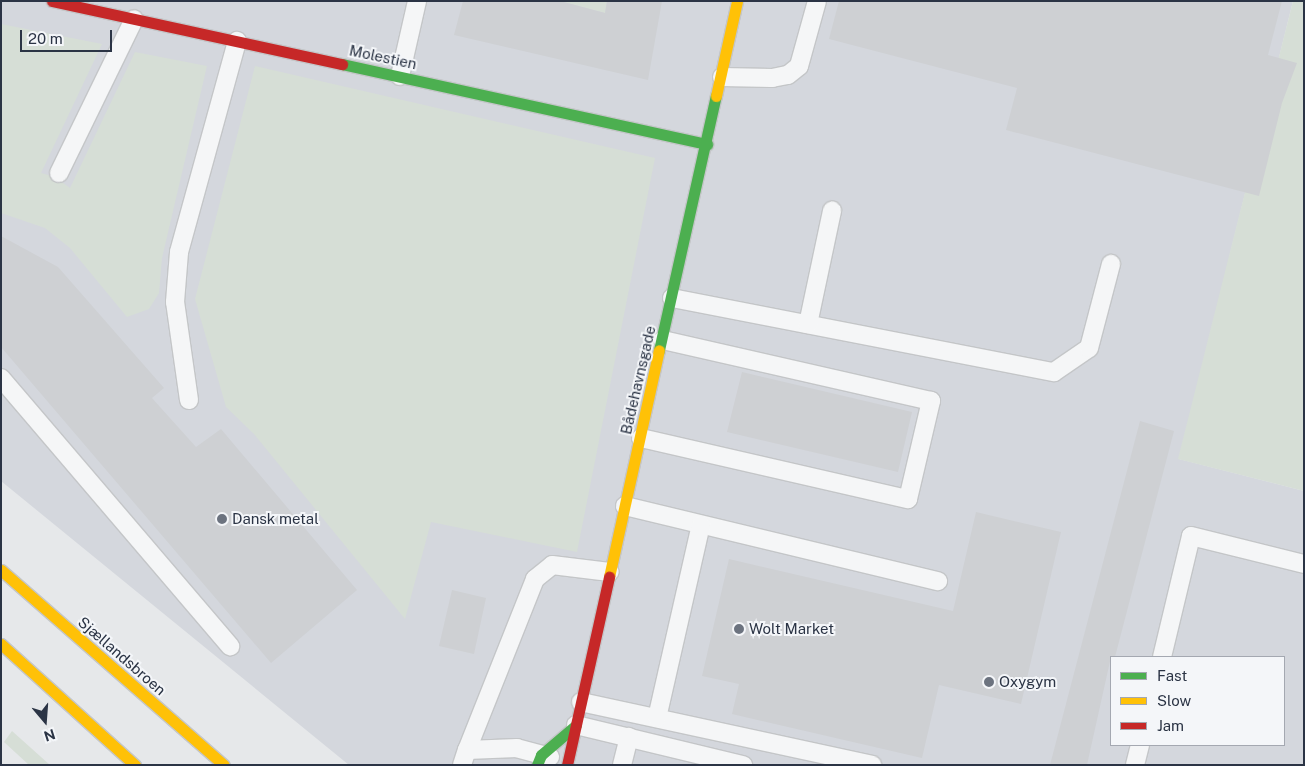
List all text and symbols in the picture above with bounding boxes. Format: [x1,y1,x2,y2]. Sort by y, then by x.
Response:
scale bar [22,20,115,52]
text: 20 m [28,30,63,47]
street label: Molestien [348,41,418,73]
street label: Bådehavnsgade [617,324,659,436]
place label: Dansk metal [232,510,319,528]
marker: Dansk metal [216,513,228,525]
street label: Sjællandsbroen [74,613,170,699]
place label: Wolt Market [749,620,834,638]
marker: Wolt Market [733,623,745,635]
legend [1110,656,1285,746]
text: Fast [1157,667,1187,684]
place label: Oxygym [999,673,1056,691]
marker: Oxygym [983,676,995,688]
text: Slow [1157,692,1191,709]
north arrow [20,696,70,746]
text: Jam [1157,717,1184,734]
text: N [42,726,57,745]

